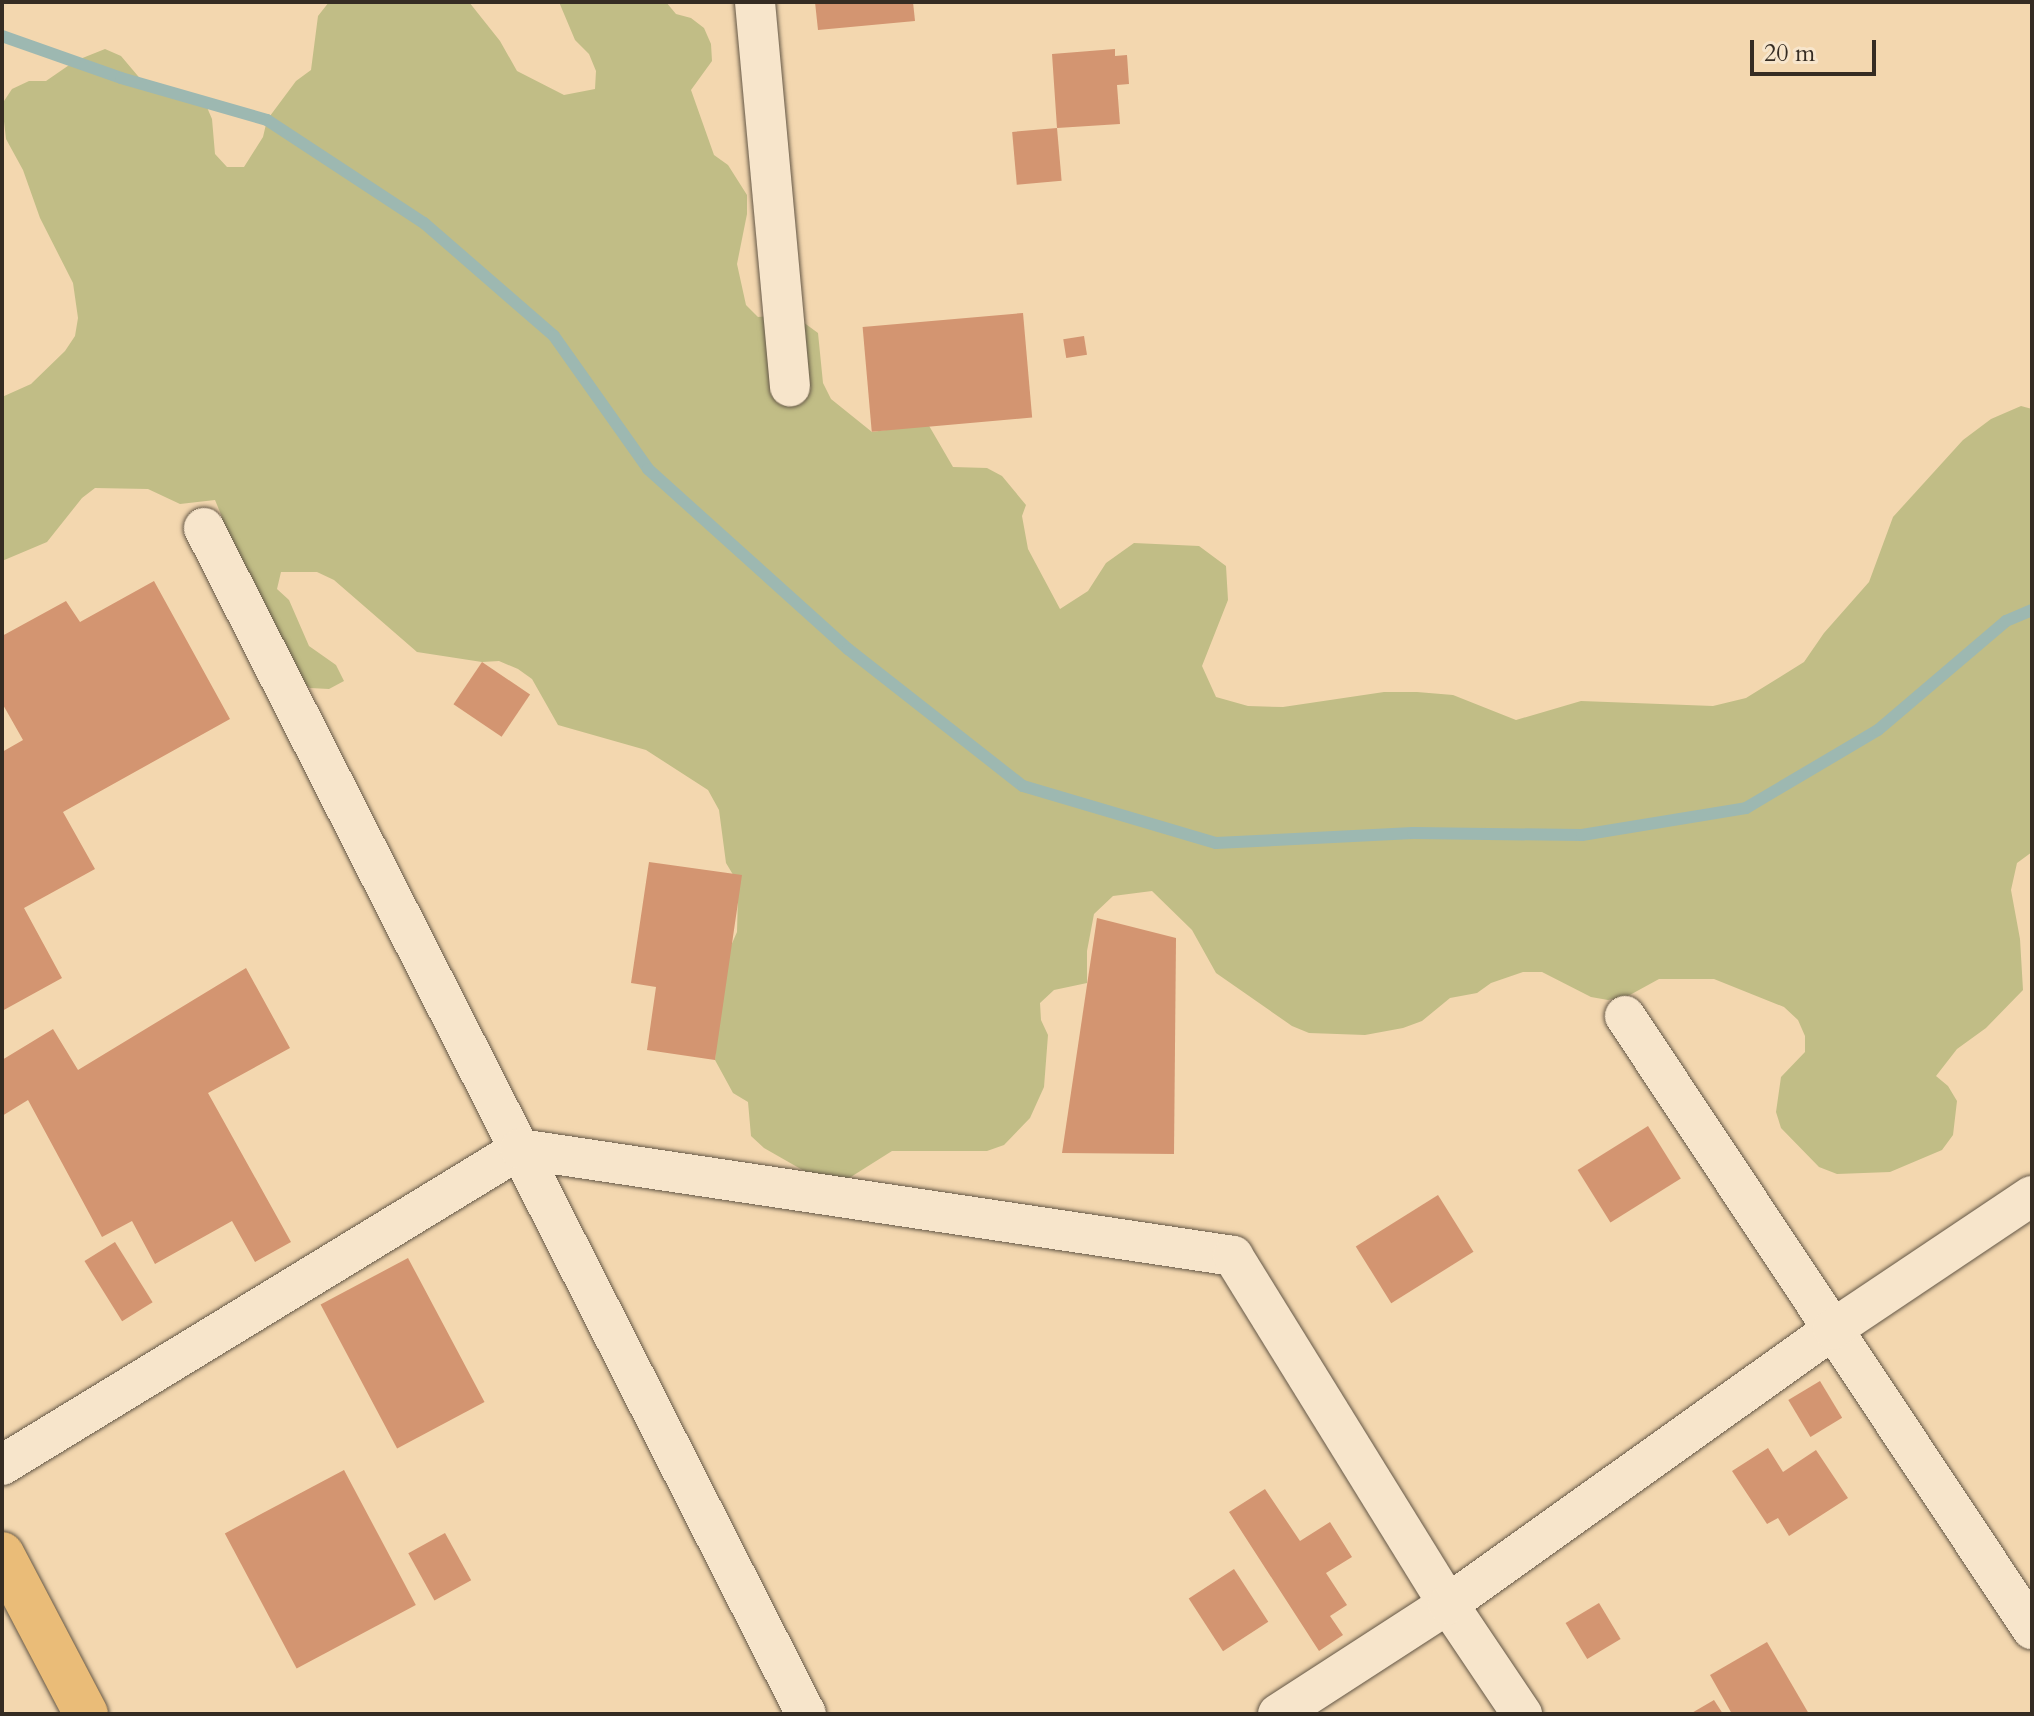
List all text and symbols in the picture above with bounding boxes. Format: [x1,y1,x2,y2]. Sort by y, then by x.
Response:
scale bar [1754,24,1880,74]
text: 20 m [1764,37,1815,70]

